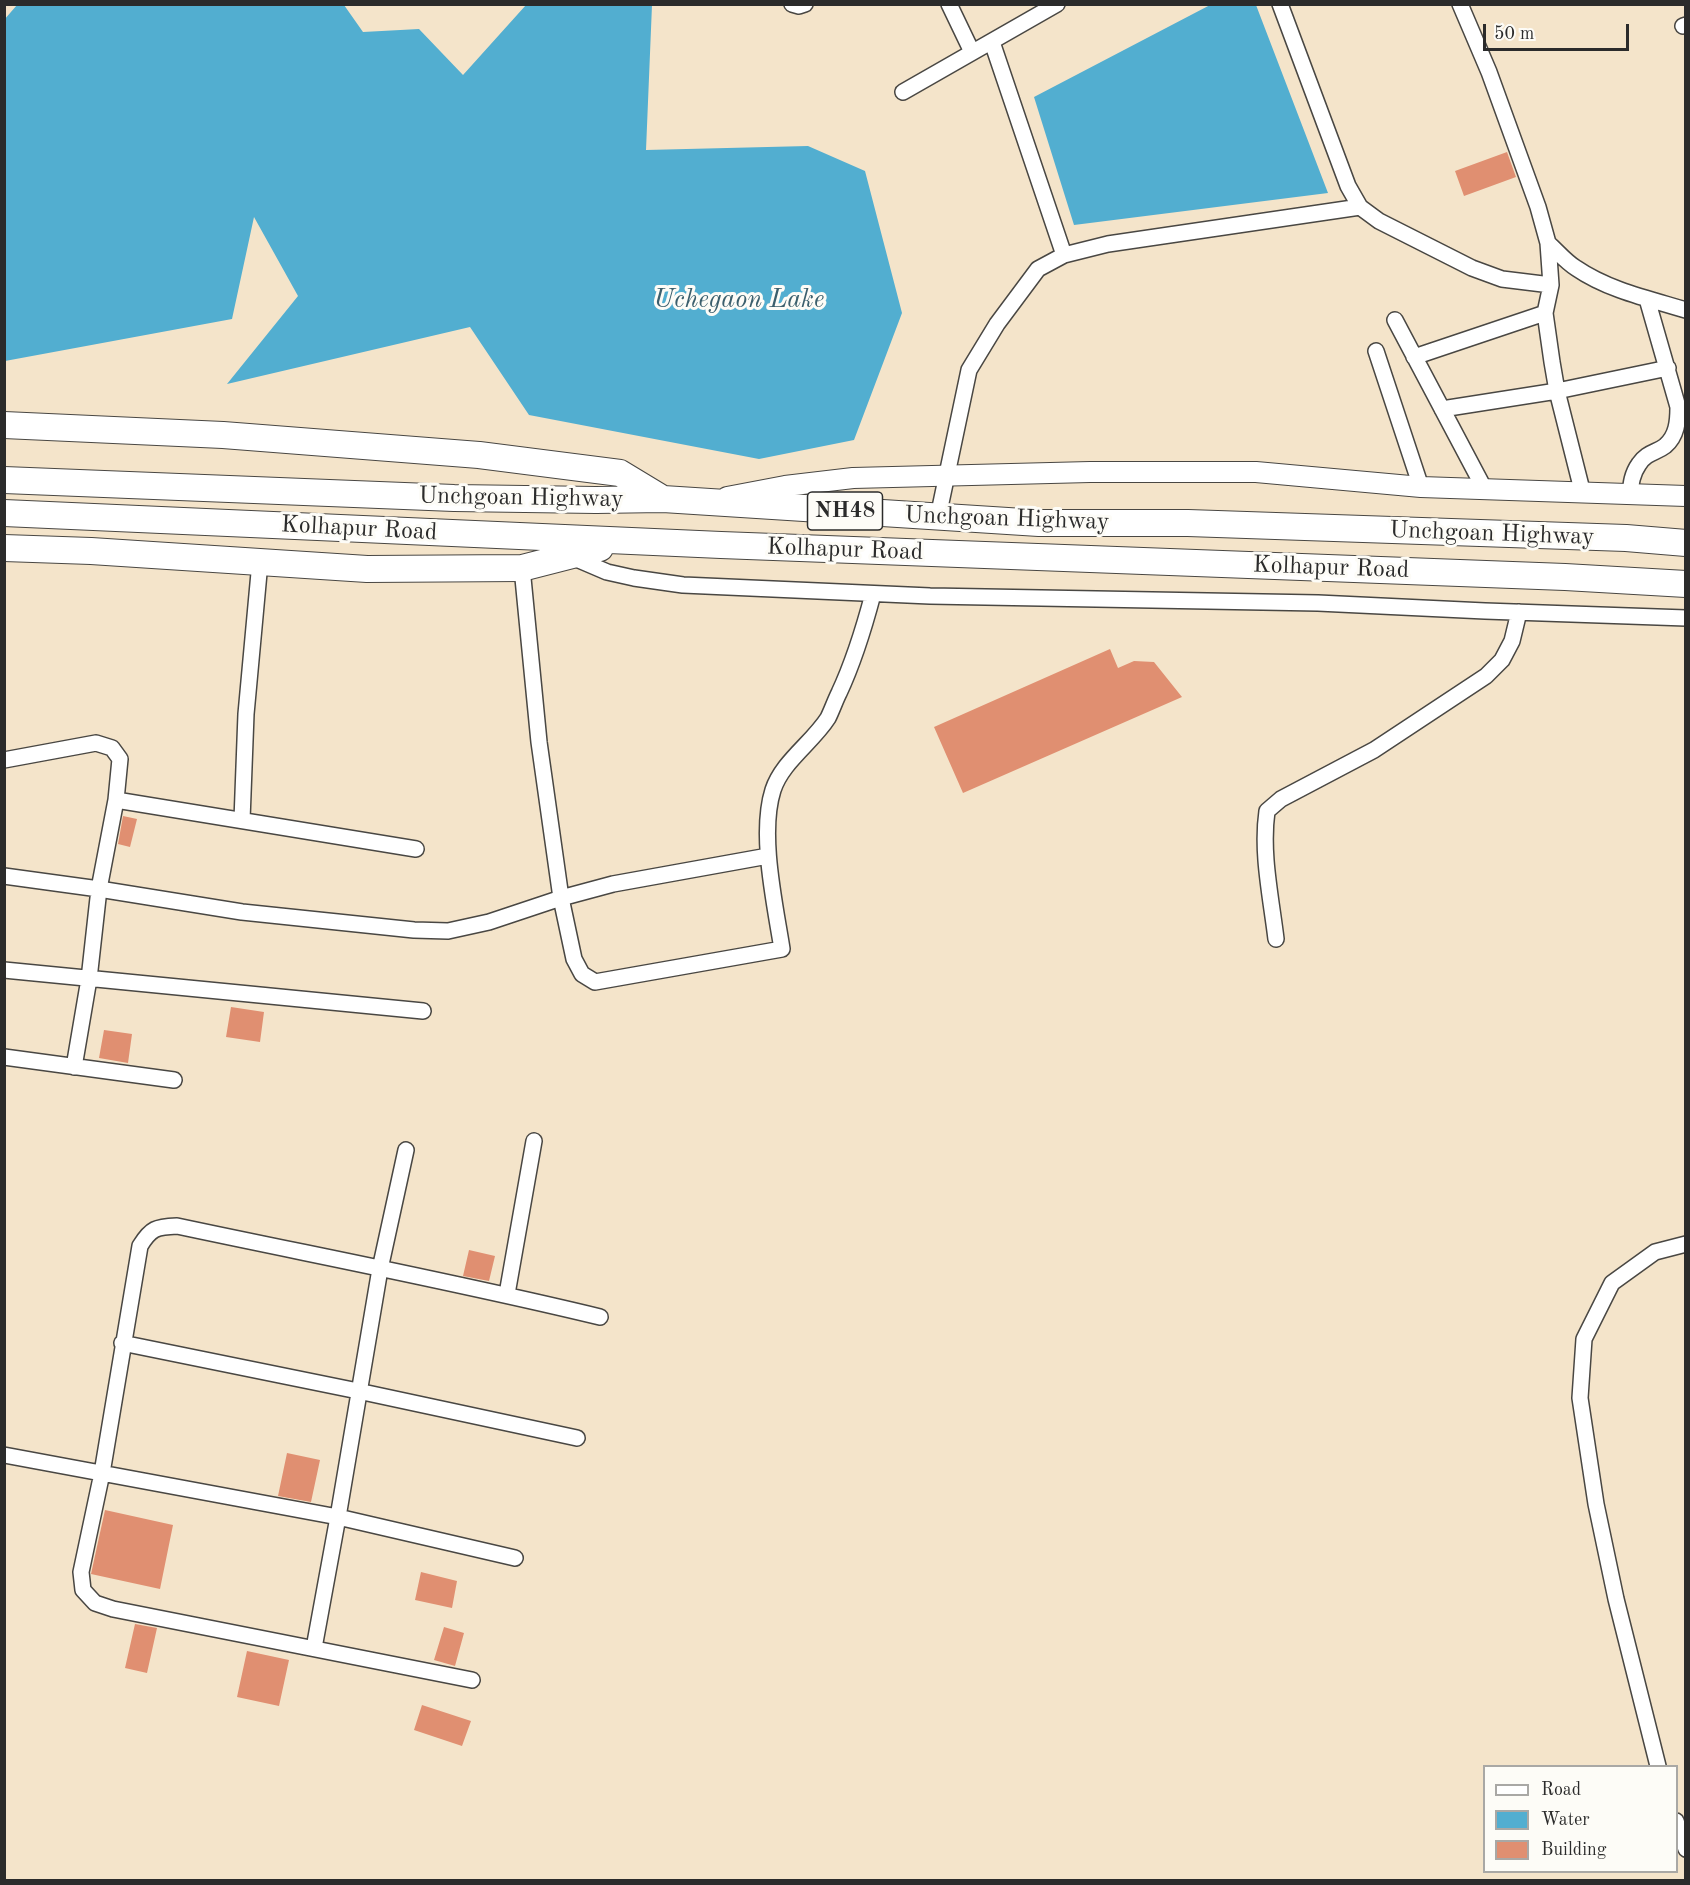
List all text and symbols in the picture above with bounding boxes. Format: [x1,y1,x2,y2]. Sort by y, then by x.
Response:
scale bar [1486,12,1632,50]
text: 50 m [1494,25,1534,43]
water label: Uchegaon Lake [654,284,824,316]
street label: Unchgoan Highway [418,482,624,514]
road number: NH48 [808,492,882,530]
street label: Unchgoan Highway [904,501,1110,537]
street label: Kolhapur Road [280,511,438,547]
street label: Unchgoan Highway [1389,516,1595,552]
street label: Kolhapur Road [766,533,924,567]
street label: Kolhapur Road [1252,551,1410,585]
legend [1483,1765,1678,1873]
text: Road [1541,1781,1581,1799]
text: Water [1541,1811,1590,1829]
text: Building [1541,1841,1606,1859]

